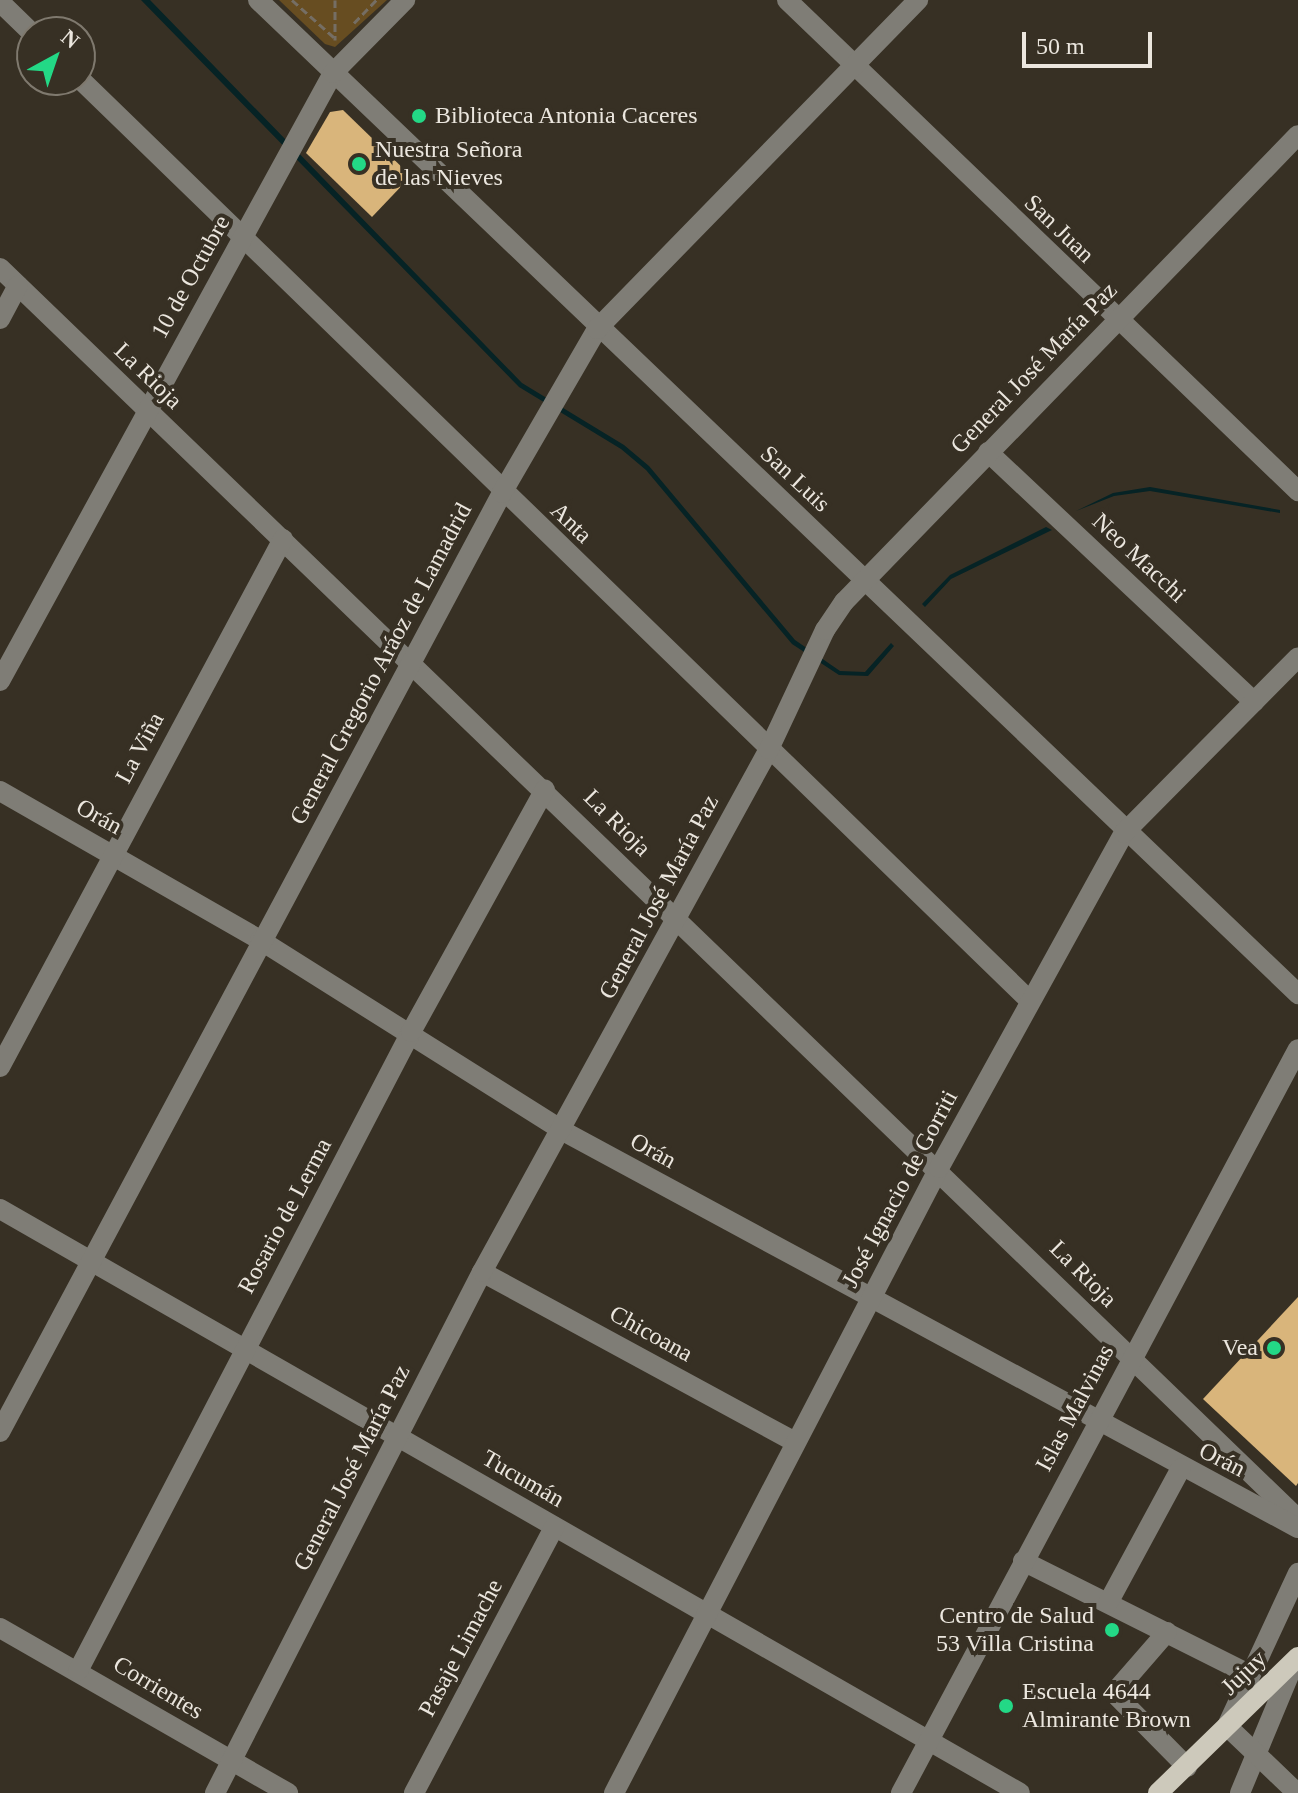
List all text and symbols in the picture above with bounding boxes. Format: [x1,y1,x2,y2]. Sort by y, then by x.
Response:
north arrow [16,16,96,96]
scale bar [1026,16,1156,66]
text: N [56,24,85,53]
text: 50 m [1036,33,1085,59]
place label: Biblioteca Antonia Caceres [435,102,699,130]
marker: Biblioteca Antonia Caceres [410,107,428,125]
place label: Nuestra Señora de las Nieves [375,136,522,192]
marker: Nuestra Señora de las Nieves [350,155,368,173]
street label: San Juan [1018,189,1100,269]
street label: 10 de Octubre [145,211,237,343]
street label: General José María Paz [945,276,1123,460]
street label: La Rioja [108,337,188,415]
street label: San Luis [754,440,836,518]
street label: Anta [544,496,598,550]
street label: General Gregorio Aráoz de Lamadrid [284,498,478,830]
street label: Neo Macchi [1086,507,1192,609]
street label: La Viña [109,707,171,789]
street label: La Rioja [577,783,657,863]
street label: General José María Paz [593,790,725,1004]
street label: Orán [71,793,127,841]
street label: José Ignacio de Gorriti [836,1085,964,1293]
street label: Orán [625,1127,681,1175]
street label: Rosario de Lerma [232,1133,338,1299]
street label: La Rioja [1043,1234,1123,1314]
street label: Chicoana [604,1299,698,1369]
place label: Vea [1222,1334,1258,1362]
marker: Vea [1265,1339,1283,1357]
street label: Islas Malvinas [1030,1340,1120,1476]
street label: General José María Paz [288,1360,416,1576]
street label: Orán [1194,1436,1250,1484]
street label: Tucumán [477,1444,569,1514]
street label: Pasaje Limache [413,1574,509,1722]
place label: Centro de Salud 53 Villa Cristina [935,1602,1094,1658]
marker: Centro de Salud 53 Villa Cristina [1101,1619,1123,1641]
street label: Jujuy [1215,1645,1273,1701]
street label: Corrientes [108,1650,208,1726]
place label: Escuela 4644 Almirante Brown [1022,1678,1191,1734]
marker: Escuela 4644 Almirante Brown [997,1697,1015,1715]

